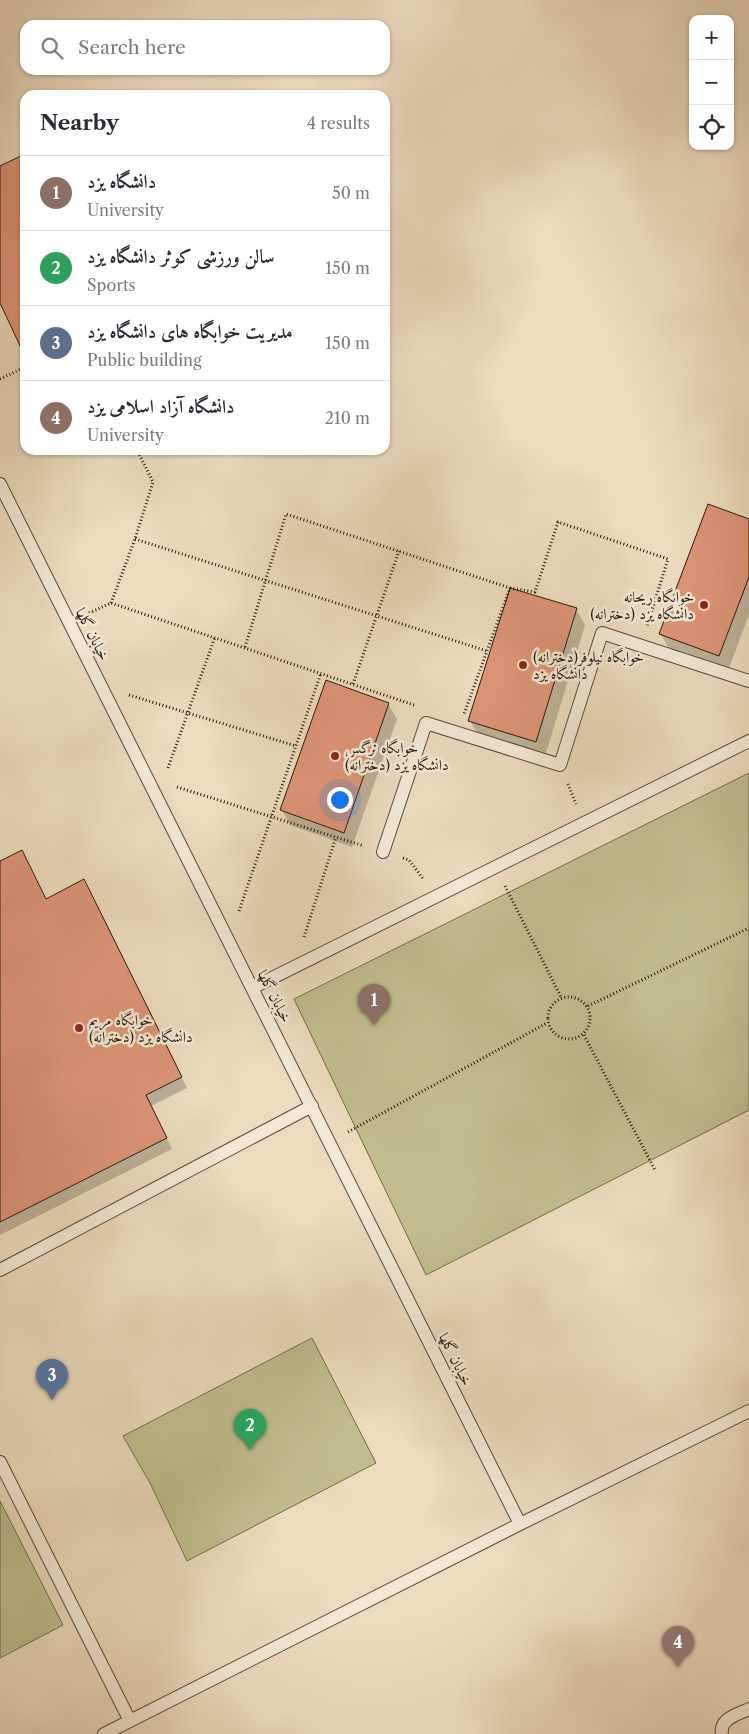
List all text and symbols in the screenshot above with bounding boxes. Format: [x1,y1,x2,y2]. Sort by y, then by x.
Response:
map controls [689,15,734,150]
button: + [689,15,734,60]
search box [20,20,390,75]
icon: search [38,34,66,62]
text: Search here [78,36,186,59]
button: − [689,60,734,105]
button: locate [689,105,734,150]
text: Nearby [40,110,119,135]
text: 4 results [307,113,370,133]
text: دانشگاه یزد [87,170,156,193]
text: 1 [52,183,60,203]
text: 50 m [332,183,370,203]
text: University [87,200,164,220]
text: سالن ورزشی کوثر دانشگاه یزد [87,245,275,268]
text: 2 [51,258,61,278]
text: 150 m [325,258,370,278]
text: Sports [87,275,136,295]
text: مدیریت خوابگاه های دانشگاه یزد [87,320,293,343]
text: 3 [51,333,61,353]
text: 150 m [325,333,370,353]
text: Public building [87,350,202,370]
text: دانشگاه آزاد اسلامی یزد [87,395,235,418]
text: 4 [51,408,61,428]
text: 210 m [325,408,370,428]
text: University [87,425,164,445]
place label: خوابگاه ریحانه (دخترانه) دانشگاه یزد [590,587,694,623]
marker: خوابگاه ریحانه (دخترانه) دانشگاه یزد [698,599,710,611]
street label: خیابان گلها [72,604,114,664]
place label: خوابگاه نیلوفر(دخترانه) دانشگاه یزد [533,647,644,683]
marker: خوابگاه نیلوفر(دخترانه) دانشگاه یزد [517,659,529,671]
place label: خوابگاه نرگس (دخترانه) دانشگاه یزد [345,738,449,774]
marker: خوابگاه نرگس (دخترانه) دانشگاه یزد [329,750,341,762]
your location [327,787,353,813]
street label: خیابان گلها [254,966,296,1026]
pin: 1 [358,984,390,1025]
place label: خوابگاه مریم (دخترانه) دانشگاه یزد [89,1010,193,1046]
marker: خوابگاه مریم (دخترانه) دانشگاه یزد [73,1022,85,1034]
street label: خیابان گلها [435,1329,477,1389]
pin: 3 [36,1359,68,1400]
pin: 2 [234,1409,266,1450]
pin: 4 [662,1626,694,1667]

